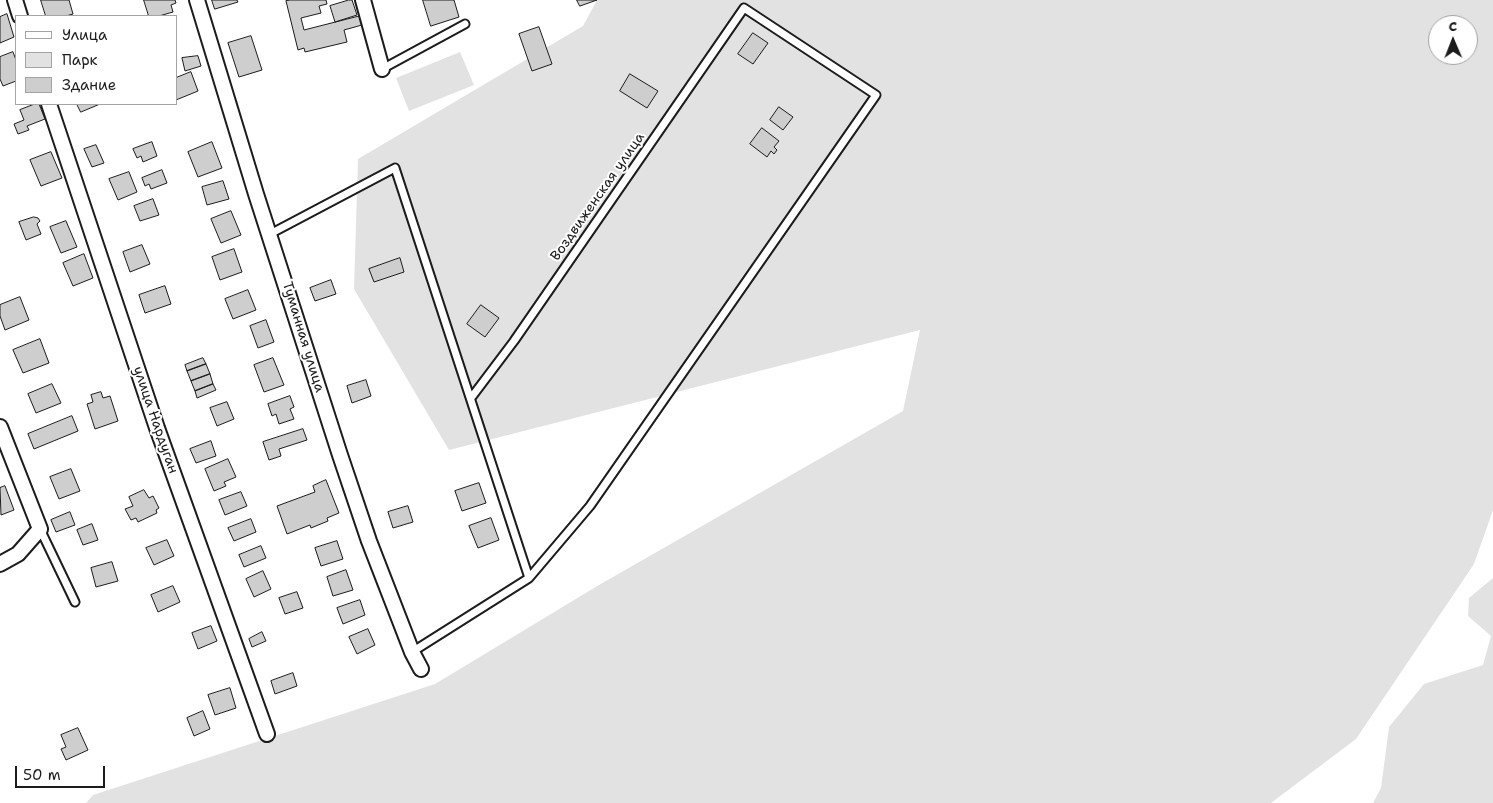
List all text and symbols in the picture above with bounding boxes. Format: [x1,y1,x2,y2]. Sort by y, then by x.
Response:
legend [15,15,178,105]
north arrow [1428,15,1478,65]
text: С [1448,17,1457,35]
text: Улица [62,25,107,45]
text: Парк [62,50,98,70]
text: Здание [62,75,116,95]
street label: Воздвиженская улица [547,130,649,264]
street label: Туманная улица [278,280,328,394]
street label: улица Нардуган [129,364,181,476]
scale bar [18,756,108,788]
text: 50 m [23,765,61,785]

